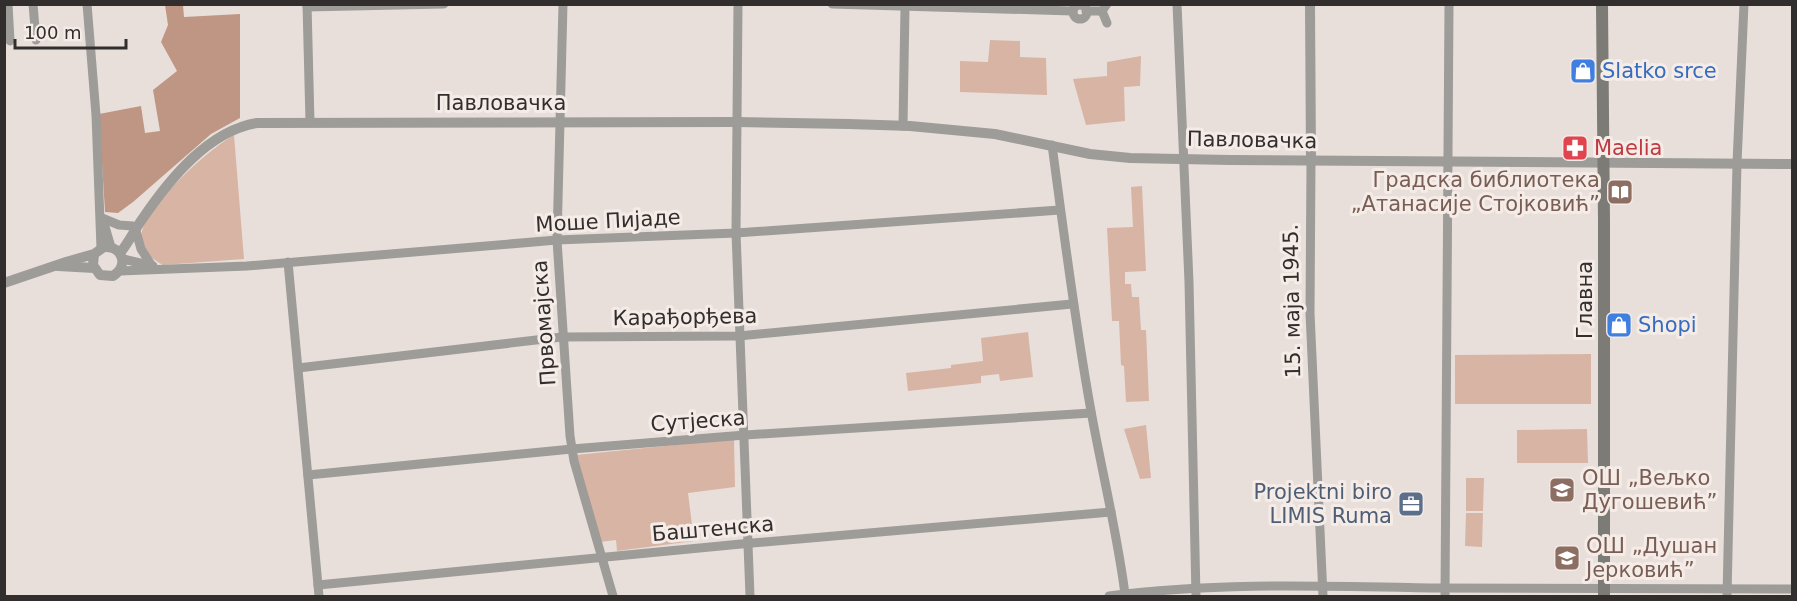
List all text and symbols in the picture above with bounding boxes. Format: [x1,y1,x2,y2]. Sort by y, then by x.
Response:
scale bar [15,12,126,50]
text: 100 m [24,22,82,43]
shop icon: Slatko srce [1568,56,1598,86]
place label: Slatko srce [1602,59,1717,83]
street label: Павловачка [436,91,566,115]
street label: Павловачка [1187,127,1317,153]
pharmacy icon: Maelia [1560,133,1590,163]
place label: Maelia [1594,136,1662,160]
place label: Градска библиотека „Атанасије Стојковић” [1351,168,1600,216]
library icon: Градска библиотека „Атанасије Стојковић” [1605,177,1635,207]
street label: Моше Пијаде [535,205,681,237]
street label: 15. маја 1945. [1279,224,1305,378]
street label: Првомајска [528,259,560,387]
street label: Главна [1573,261,1597,339]
street label: Карађорђева [613,304,757,330]
shop icon: Shopi [1604,310,1634,340]
place label: Shopi [1638,313,1697,337]
street label: Сутјеска [650,406,746,436]
place label: ОШ „Вељко Дугошевић” [1582,466,1717,514]
school or university icon: ОШ „Вељко Дугошевић” [1547,475,1577,505]
place label: Projektni biro LIMIS Ruma [1254,480,1392,528]
office icon: Projektni biro LIMIS Ruma [1396,489,1426,519]
street label: Баштенска [651,512,775,546]
place label: ОШ „Душан Јерковић” [1584,534,1717,582]
school or university icon: ОШ „Душан Јерковић” [1552,543,1582,573]

